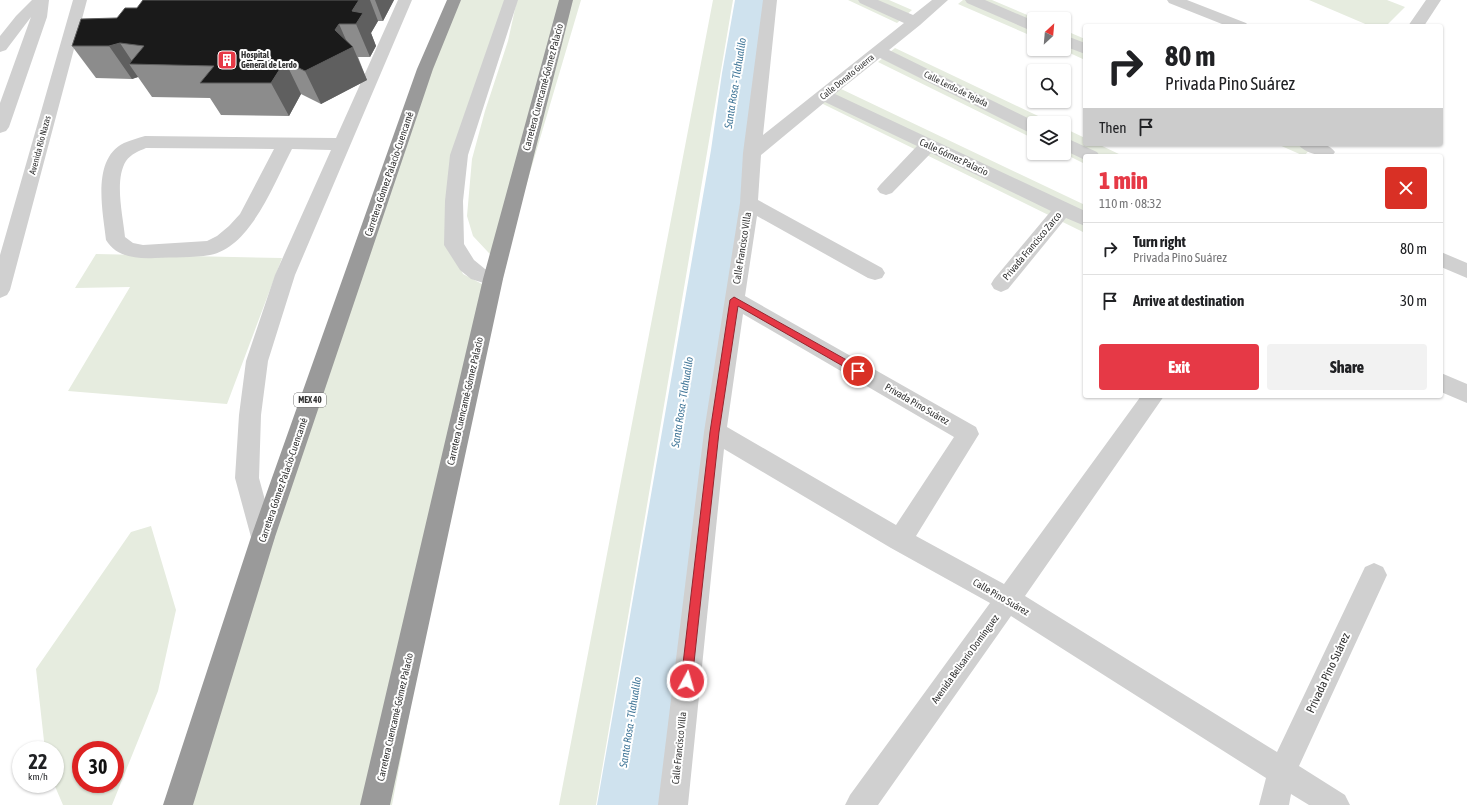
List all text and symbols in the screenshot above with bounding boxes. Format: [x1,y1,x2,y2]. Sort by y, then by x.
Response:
north arrow [1027,12,1071,56]
map controls [1027,12,1071,160]
street label: Carretera Cuencamé-Gómez Palacio [521,22,565,152]
water label: Santa Rosa - Tlahualilo [722,37,748,130]
icon: right [1099,40,1151,92]
text: 80 m [1165,40,1215,72]
building icon: Hospital General de Lerdo [216,49,238,71]
place label: Hospital General de Lerdo [241,50,297,70]
street label: Calle Donato Guerra [818,52,876,102]
button: search [1027,64,1071,108]
street label: Calle Lerdo de Tejada [922,69,990,109]
text: Privada Pino Suárez [1165,73,1295,94]
street label: Carretera Gómez Palacio-Cuencamé [362,110,416,238]
street label: Avenida Río Nazas [27,115,53,175]
button: layers [1027,116,1071,160]
icon: arrive [1135,116,1157,138]
text: Then [1099,119,1127,136]
street label: Calle Gómez Palacio [918,136,990,178]
text: 1 min [1099,167,1148,194]
button: close [1385,167,1427,209]
text: 110 m · 08:32 [1099,196,1162,211]
street label: Privada Francisco Zarco [1000,210,1064,282]
street label: Calle Francisco Villa [731,211,753,285]
text: Turn right [1133,233,1186,250]
icon: right [1099,238,1121,260]
text: 80 m [1400,240,1427,257]
text: Privada Pino Suárez [1133,250,1227,265]
icon: arrive [1099,290,1121,312]
text: Arrive at destination [1133,292,1244,309]
text: 30 m [1400,292,1427,309]
street label: Carretera Cuencamé-Gómez Palacio [445,336,485,466]
button: Exit [1099,344,1259,390]
button: Share [1267,344,1427,390]
pin [841,354,875,388]
water label: Santa Rosa - Tlahualilo [669,356,695,449]
icon: arrive [847,360,869,382]
street label: Privada Pino Suárez [883,381,951,427]
road number: MEX 40 [294,393,326,407]
street label: Carretera Gómez Palacio-Cuencamé [256,416,310,544]
street label: Calle Pino Suárez [971,576,1031,618]
street label: Avenida Belisario Domínguez [929,612,1001,706]
street label: Privada Pino Suárez [1303,630,1353,715]
street label: Carretera Cuencamé-Gómez Palacio [375,652,415,782]
position arrow [666,660,708,702]
water label: Santa Rosa - Tlahualilo [617,676,643,769]
street label: Calle Francisco Villa [670,711,688,785]
speed limit sign: 30 [72,741,124,793]
text: 22 [29,750,47,773]
text: km/h [28,771,48,782]

